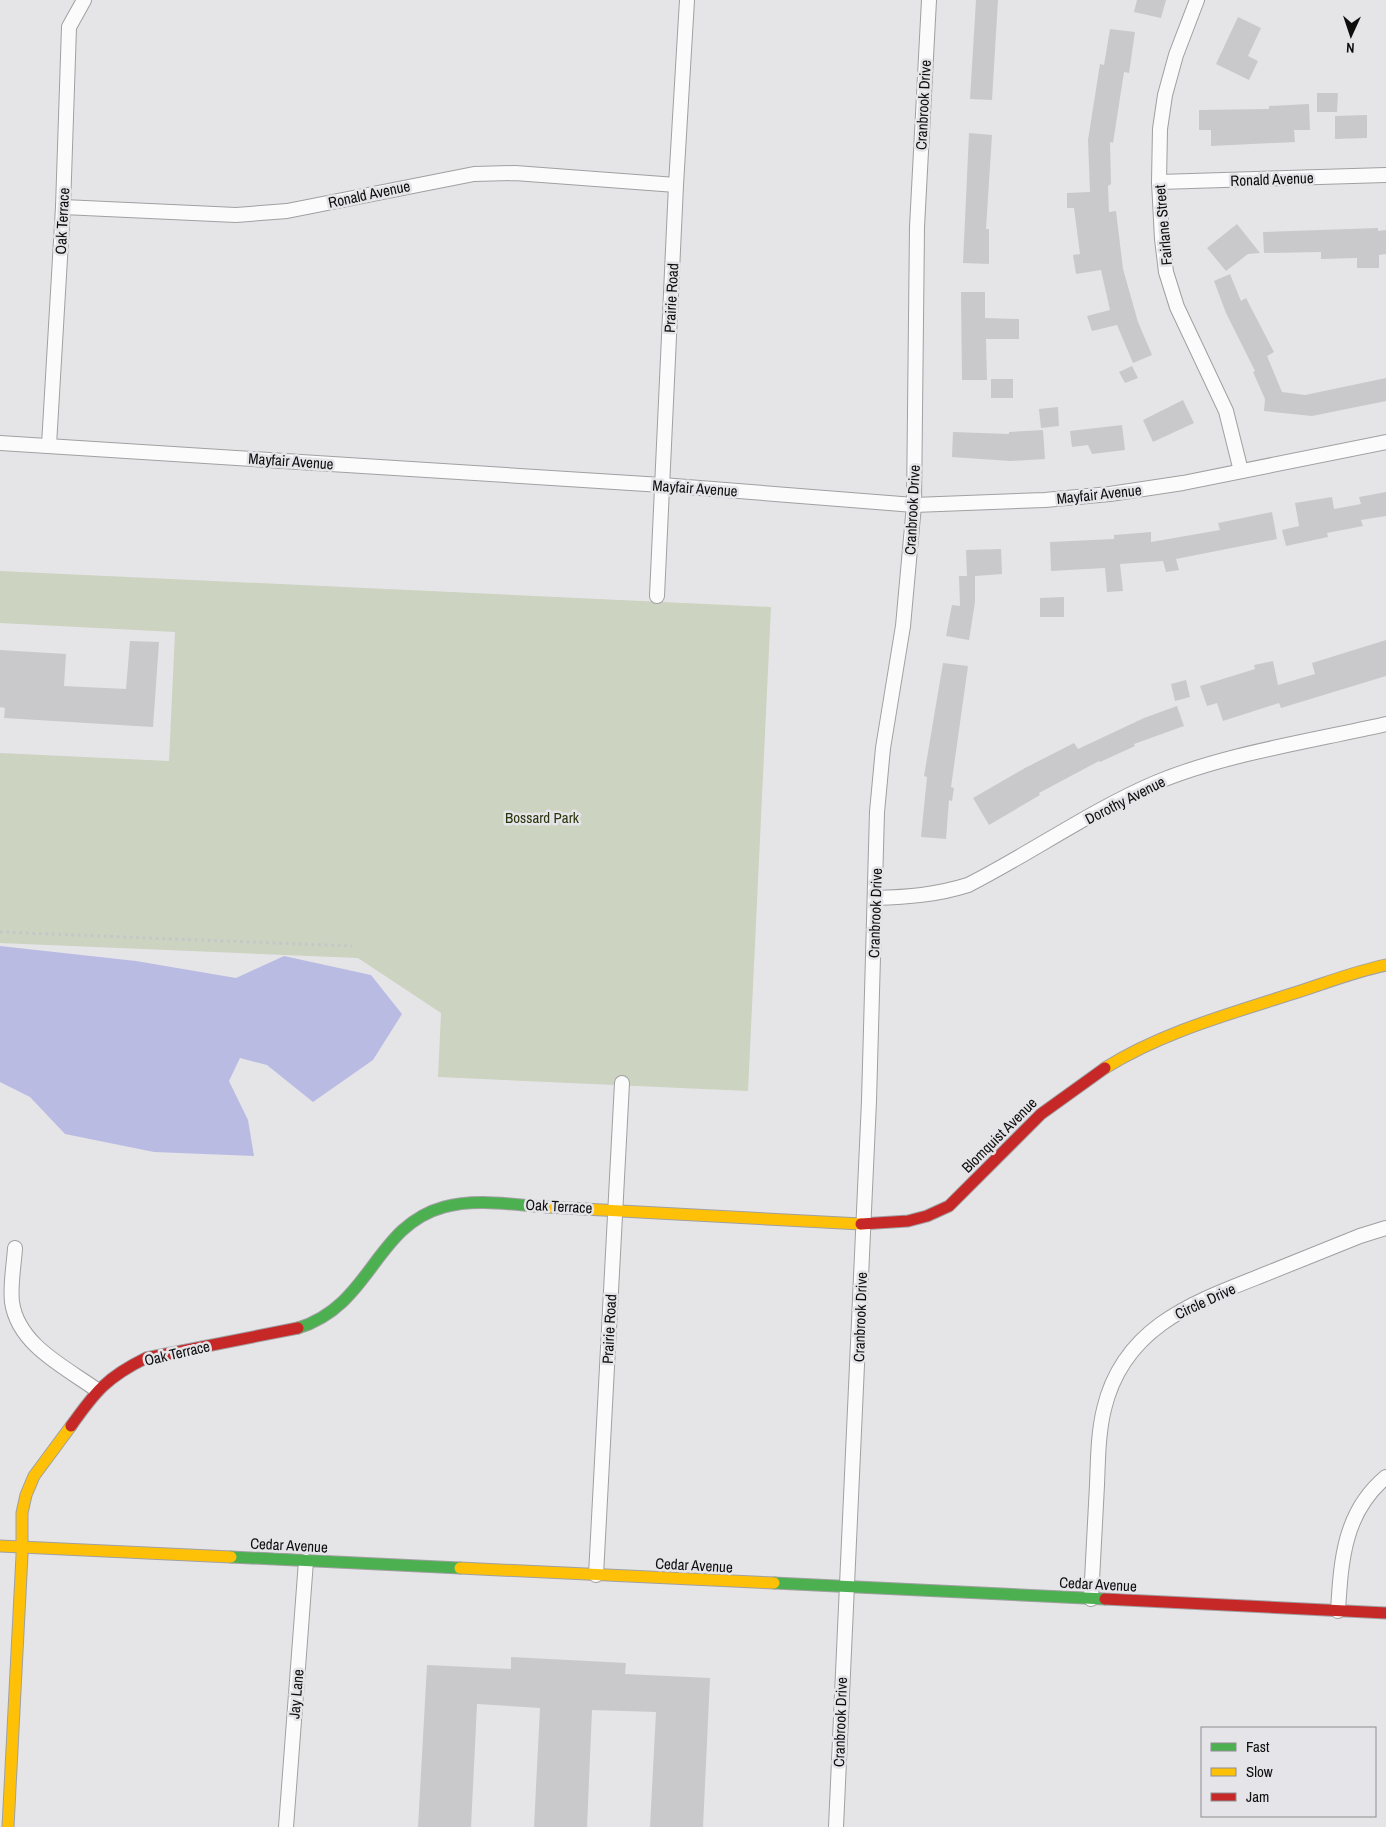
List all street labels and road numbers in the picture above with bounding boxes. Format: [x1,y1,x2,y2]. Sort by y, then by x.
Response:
street label: Cranbrook Drive [910,59,936,151]
street label: Ronald Avenue [1230,167,1314,191]
street label: Ronald Avenue [326,175,412,213]
street label: Fairlane Street [1149,183,1177,266]
street label: Oak Terrace [50,187,74,255]
street label: Prairie Road [659,263,683,333]
street label: Mayfair Avenue [248,448,334,474]
street label: Cranbrook Drive [899,464,925,556]
street label: Mayfair Avenue [652,475,738,501]
street label: Mayfair Avenue [1056,479,1143,509]
street label: Dorothy Avenue [1081,771,1169,829]
street label: Cranbrook Drive [863,867,887,958]
street label: Blomquist Avenue [957,1092,1042,1177]
street label: Oak Terrace [525,1194,593,1218]
street label: Cranbrook Drive [848,1271,872,1362]
street label: Circle Drive [1171,1278,1239,1324]
street label: Prairie Road [597,1294,621,1364]
street label: Oak Terrace [142,1335,212,1371]
street label: Cedar Avenue [250,1532,329,1558]
street label: Cedar Avenue [655,1552,734,1578]
street label: Cedar Avenue [1059,1571,1138,1597]
street label: Jay Lane [283,1668,309,1720]
street label: Cranbrook Drive [828,1676,852,1767]

